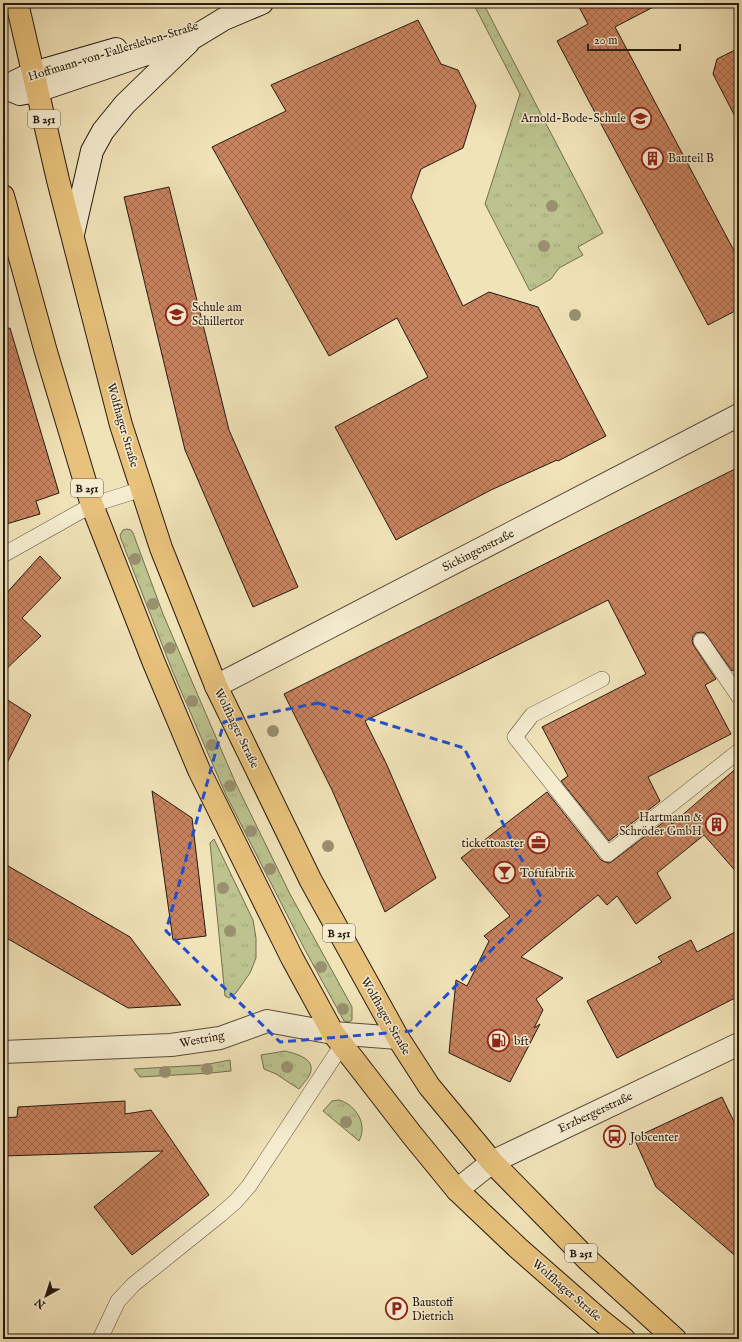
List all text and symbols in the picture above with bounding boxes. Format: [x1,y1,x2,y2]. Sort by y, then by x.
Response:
street label: Hoffmann-von-Fallersleben-Straße [26,18,201,85]
scale bar [588,26,680,52]
text: 20 m [594,33,617,48]
school or university icon: Arnold-Bode-Schule [628,105,654,131]
road number: B 251 [28,110,60,128]
place label: Arnold-Bode-Schule [520,111,626,126]
building icon: Bauteil B [639,145,665,171]
place label: Bauteil B [668,151,714,166]
place label: Schule am Schillertor [192,300,245,329]
school or university icon: Schule am Schillertor [163,301,189,327]
street label: Wolfhager Straße [103,381,142,470]
road number: B 251 [71,479,103,497]
street label: Sickingenstraße [440,526,517,575]
street label: Wolfhager Straße [211,686,263,771]
place label: Hartmann & Schröder GmbH [619,810,702,839]
building icon: Hartmann & Schröder GmbH [704,811,730,837]
office icon: tickettoaster [526,830,552,856]
place label: tickettoaster [462,836,525,851]
bar icon: Tofufabrik [492,860,518,886]
place label: Tofufabrik [520,866,575,881]
road number: B 251 [323,924,355,942]
street label: Wolfhager Straße [357,975,414,1058]
street label: Westring [178,1028,226,1051]
fuel station icon: bft [485,1028,511,1054]
place label: bft [514,1034,529,1049]
street label: Erzbergerstraße [555,1088,635,1136]
bus stop icon: Jobcenter [602,1124,628,1150]
place label: Jobcenter [628,1130,679,1146]
road number: B 251 [565,1244,597,1262]
street label: Wolfhager Straße [529,1256,605,1325]
north arrow [26,1276,66,1316]
text: N [32,1294,49,1312]
place label: Baustoff Dietrich [412,1295,455,1324]
parking icon: Baustoff Dietrich [384,1296,410,1322]

